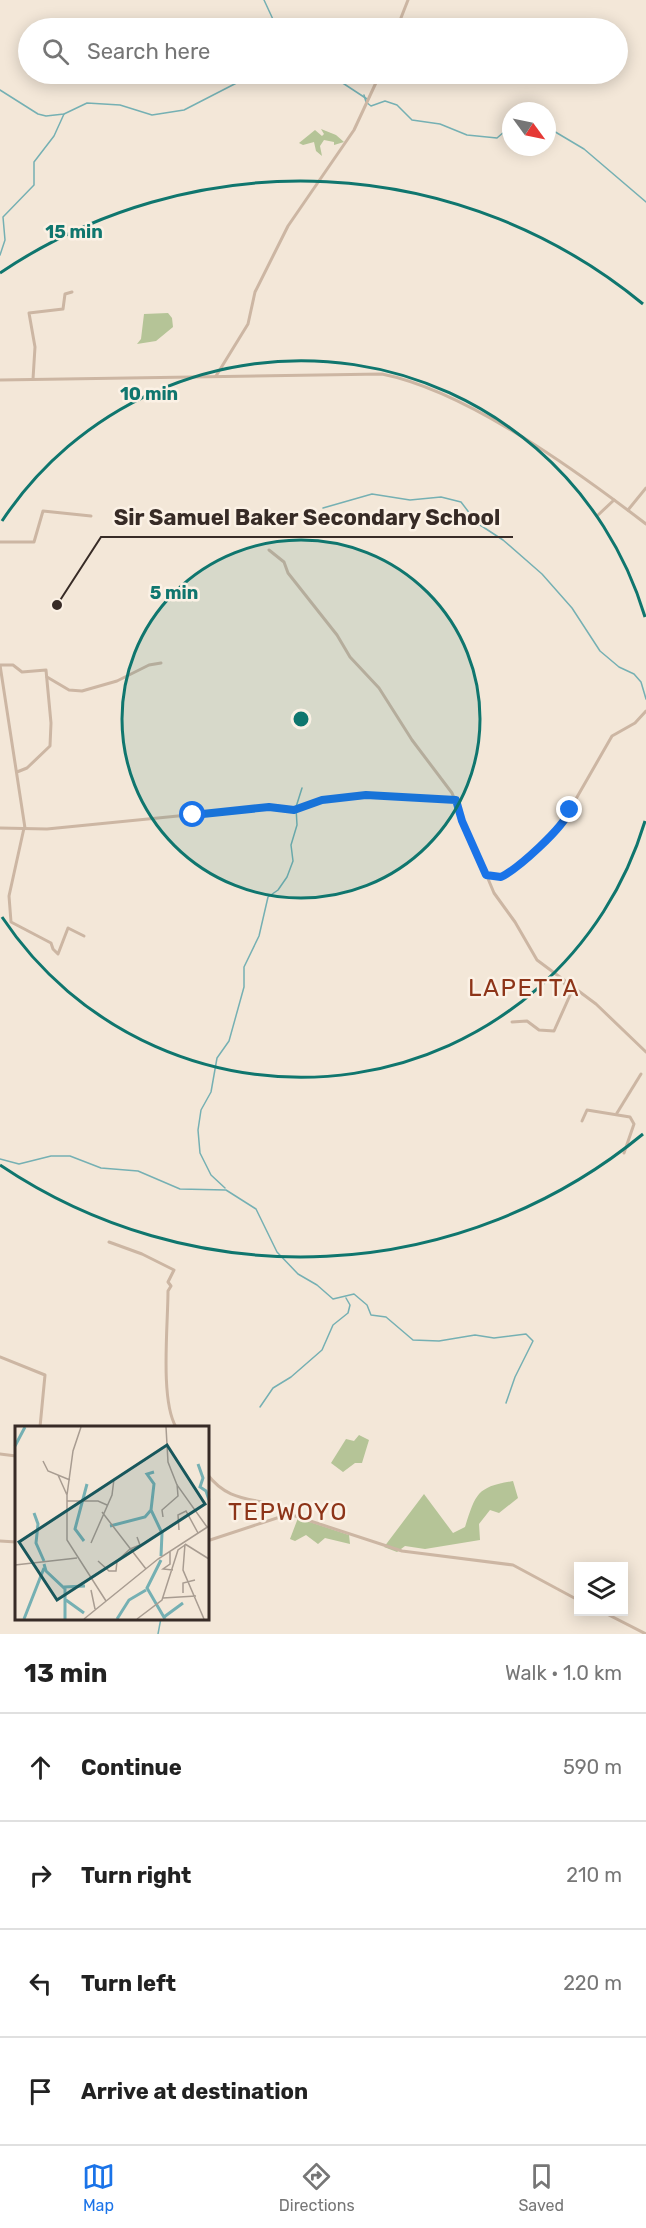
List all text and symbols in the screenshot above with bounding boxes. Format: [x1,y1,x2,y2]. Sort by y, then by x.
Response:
search box [18,18,628,84]
icon: search [39,35,72,68]
text: Search here [87,38,210,65]
north arrow [502,102,556,156]
text: 15 min [45,221,103,243]
text: 10 min [120,383,178,405]
callout: Sir Samuel Baker Secondary School [101,497,513,537]
text: Sir Samuel Baker Secondary School [114,504,500,531]
text: 5 min [150,582,198,604]
centre of rings [291,709,311,729]
route end [556,796,582,822]
route start [179,801,205,827]
district label: LAPETTA [468,974,580,1002]
inset map [15,1426,208,1619]
district label: TEPWOYO [228,1498,348,1526]
map controls [574,1562,628,1616]
button: layers [574,1562,628,1616]
text: 13 min [24,1658,108,1689]
text: Walk · 1.0 km [505,1661,622,1685]
icon: ahead [24,1751,57,1784]
text: Continue [81,1754,182,1781]
text: 590 m [563,1755,622,1779]
icon: right [24,1859,57,1892]
text: Turn right [81,1862,191,1889]
text: 210 m [566,1863,622,1887]
icon: left [24,1967,57,2000]
text: Turn left [81,1970,176,1997]
text: 220 m [563,1971,622,1995]
icon: arrive [24,2075,57,2108]
text: Arrive at destination [81,2078,308,2105]
tab: Map [82,2160,115,2215]
tab: Directions [279,2160,355,2215]
tab: Saved [518,2160,564,2215]

